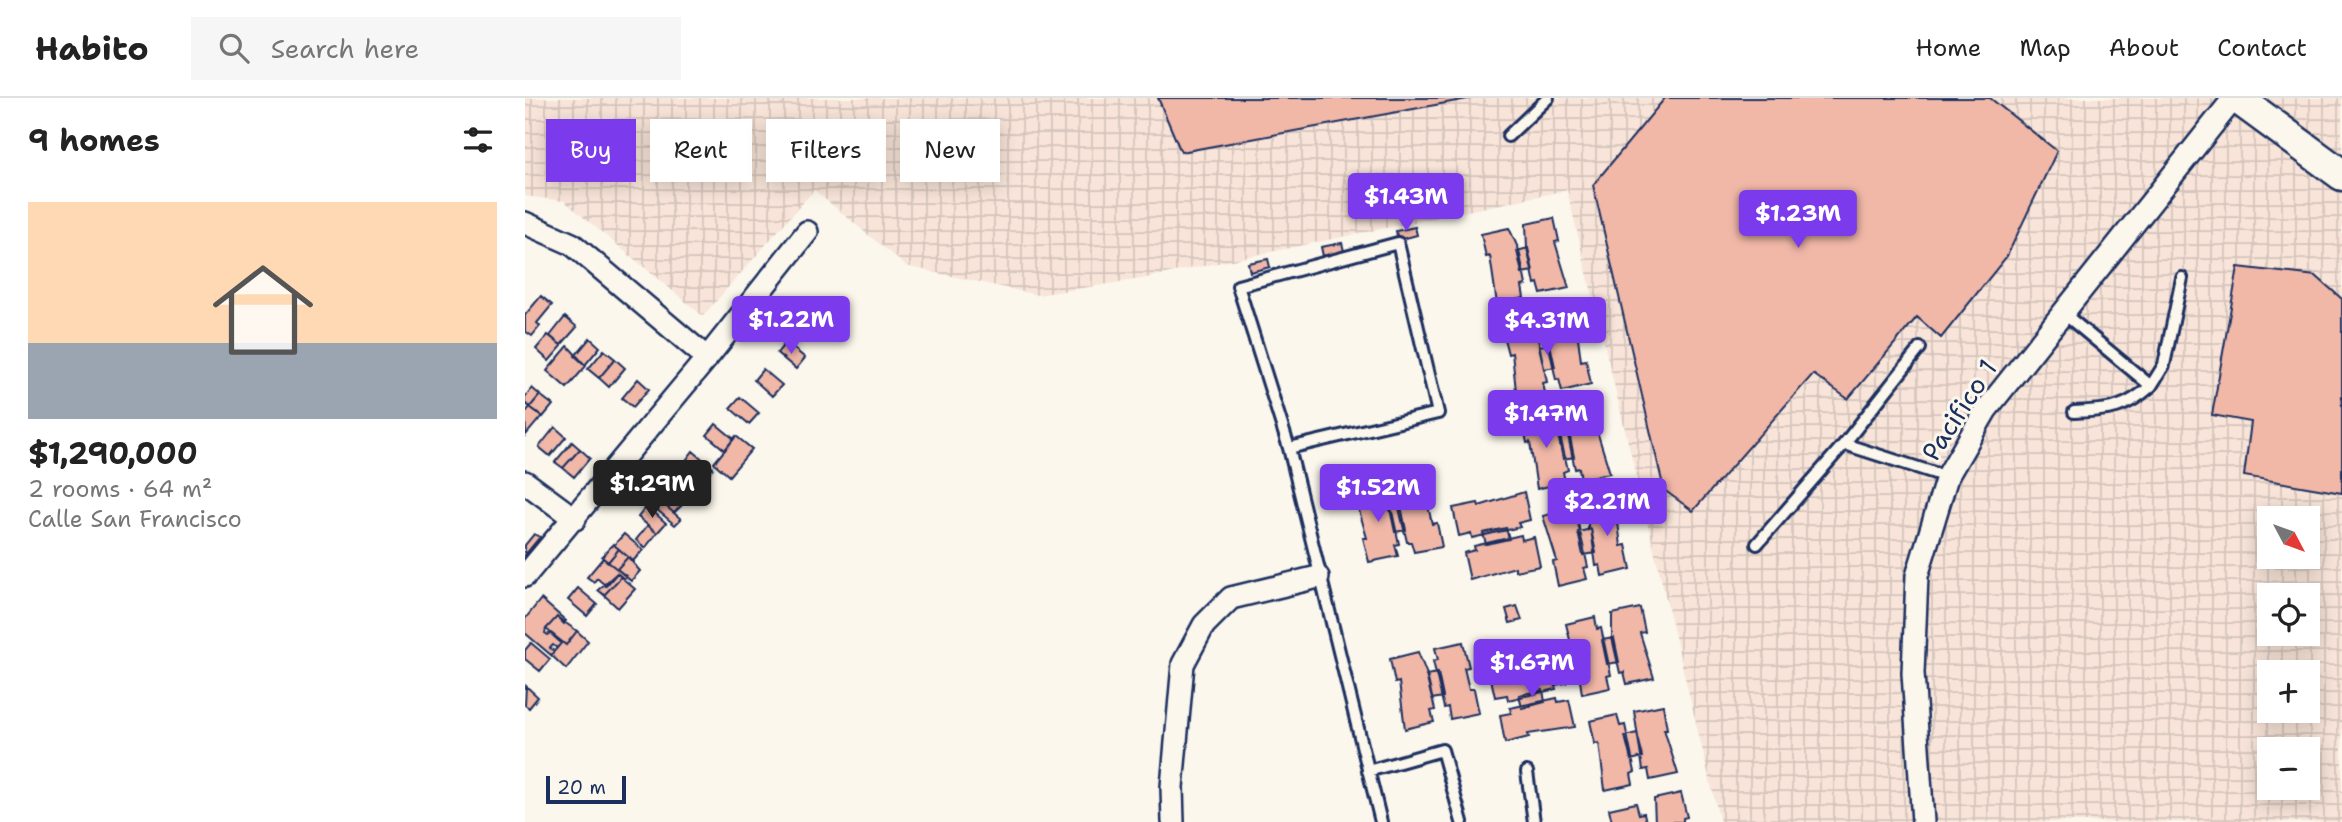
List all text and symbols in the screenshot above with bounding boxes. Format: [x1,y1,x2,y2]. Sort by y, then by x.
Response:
search box [191,17,681,80]
text: Habito [35,26,149,71]
icon: search [215,29,253,67]
text: Search here [271,31,419,66]
text: Home [1915,32,1981,64]
text: Map [2019,32,2071,64]
text: About [2109,32,2179,64]
text: Contact [2217,32,2307,64]
chip: Buy [546,119,636,182]
chip: Rent [650,119,752,182]
chip: Filters [766,119,886,182]
chip: New [900,119,1000,182]
text: 9 homes [28,120,160,161]
icon: filters [459,121,497,159]
pin: $1.43M [1349,174,1463,233]
text: $1.43M [1364,181,1448,211]
pin: $1.23M [1741,190,1855,250]
text: $1.23M [1755,198,1841,228]
icon: home [200,247,326,373]
pin: $1.22M [734,296,848,356]
pin: $4.31M [1490,298,1604,357]
text: $1.22M [748,304,834,334]
text: $4.31M [1504,305,1590,335]
street label: Pacifico 1 [1913,353,2005,467]
pin: $1.47M [1489,390,1603,450]
text: $1.47M [1504,398,1588,428]
text: $1,290,000 [28,433,198,474]
pin: $1.29M [595,460,709,520]
pin: $1.52M [1321,464,1435,524]
text: $1.29M [609,468,695,498]
text: $1.52M [1336,472,1420,502]
text: 2 rooms · 64 m² [28,474,212,504]
pin: $2.21M [1550,478,1664,538]
text: $2.21M [1564,486,1650,516]
text: Calle San Francisco [28,504,242,534]
north arrow [2257,506,2321,569]
map controls [2257,506,2320,800]
button: locate [2257,583,2320,646]
pin: $1.67M [1475,640,1589,699]
text: $1.67M [1490,647,1574,677]
button: + [2257,660,2320,723]
button: − [2257,737,2320,800]
scale bar [546,773,627,805]
text: 20 m [557,775,606,800]

